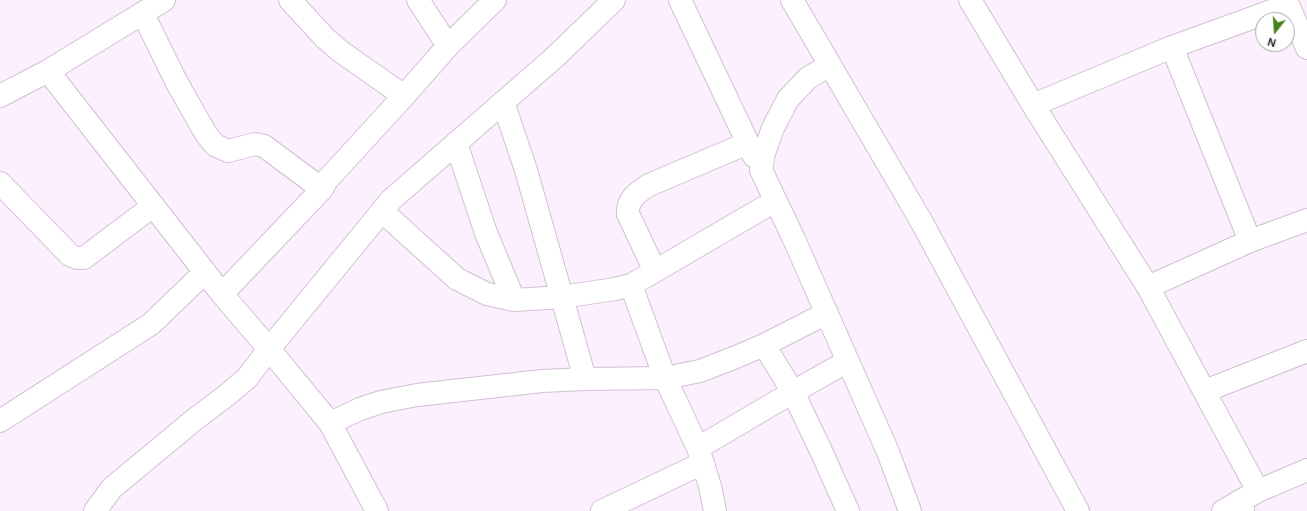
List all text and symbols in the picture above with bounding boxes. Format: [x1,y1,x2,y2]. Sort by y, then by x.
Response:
north arrow [1255,12,1295,52]
text: N [1266,35,1278,50]

